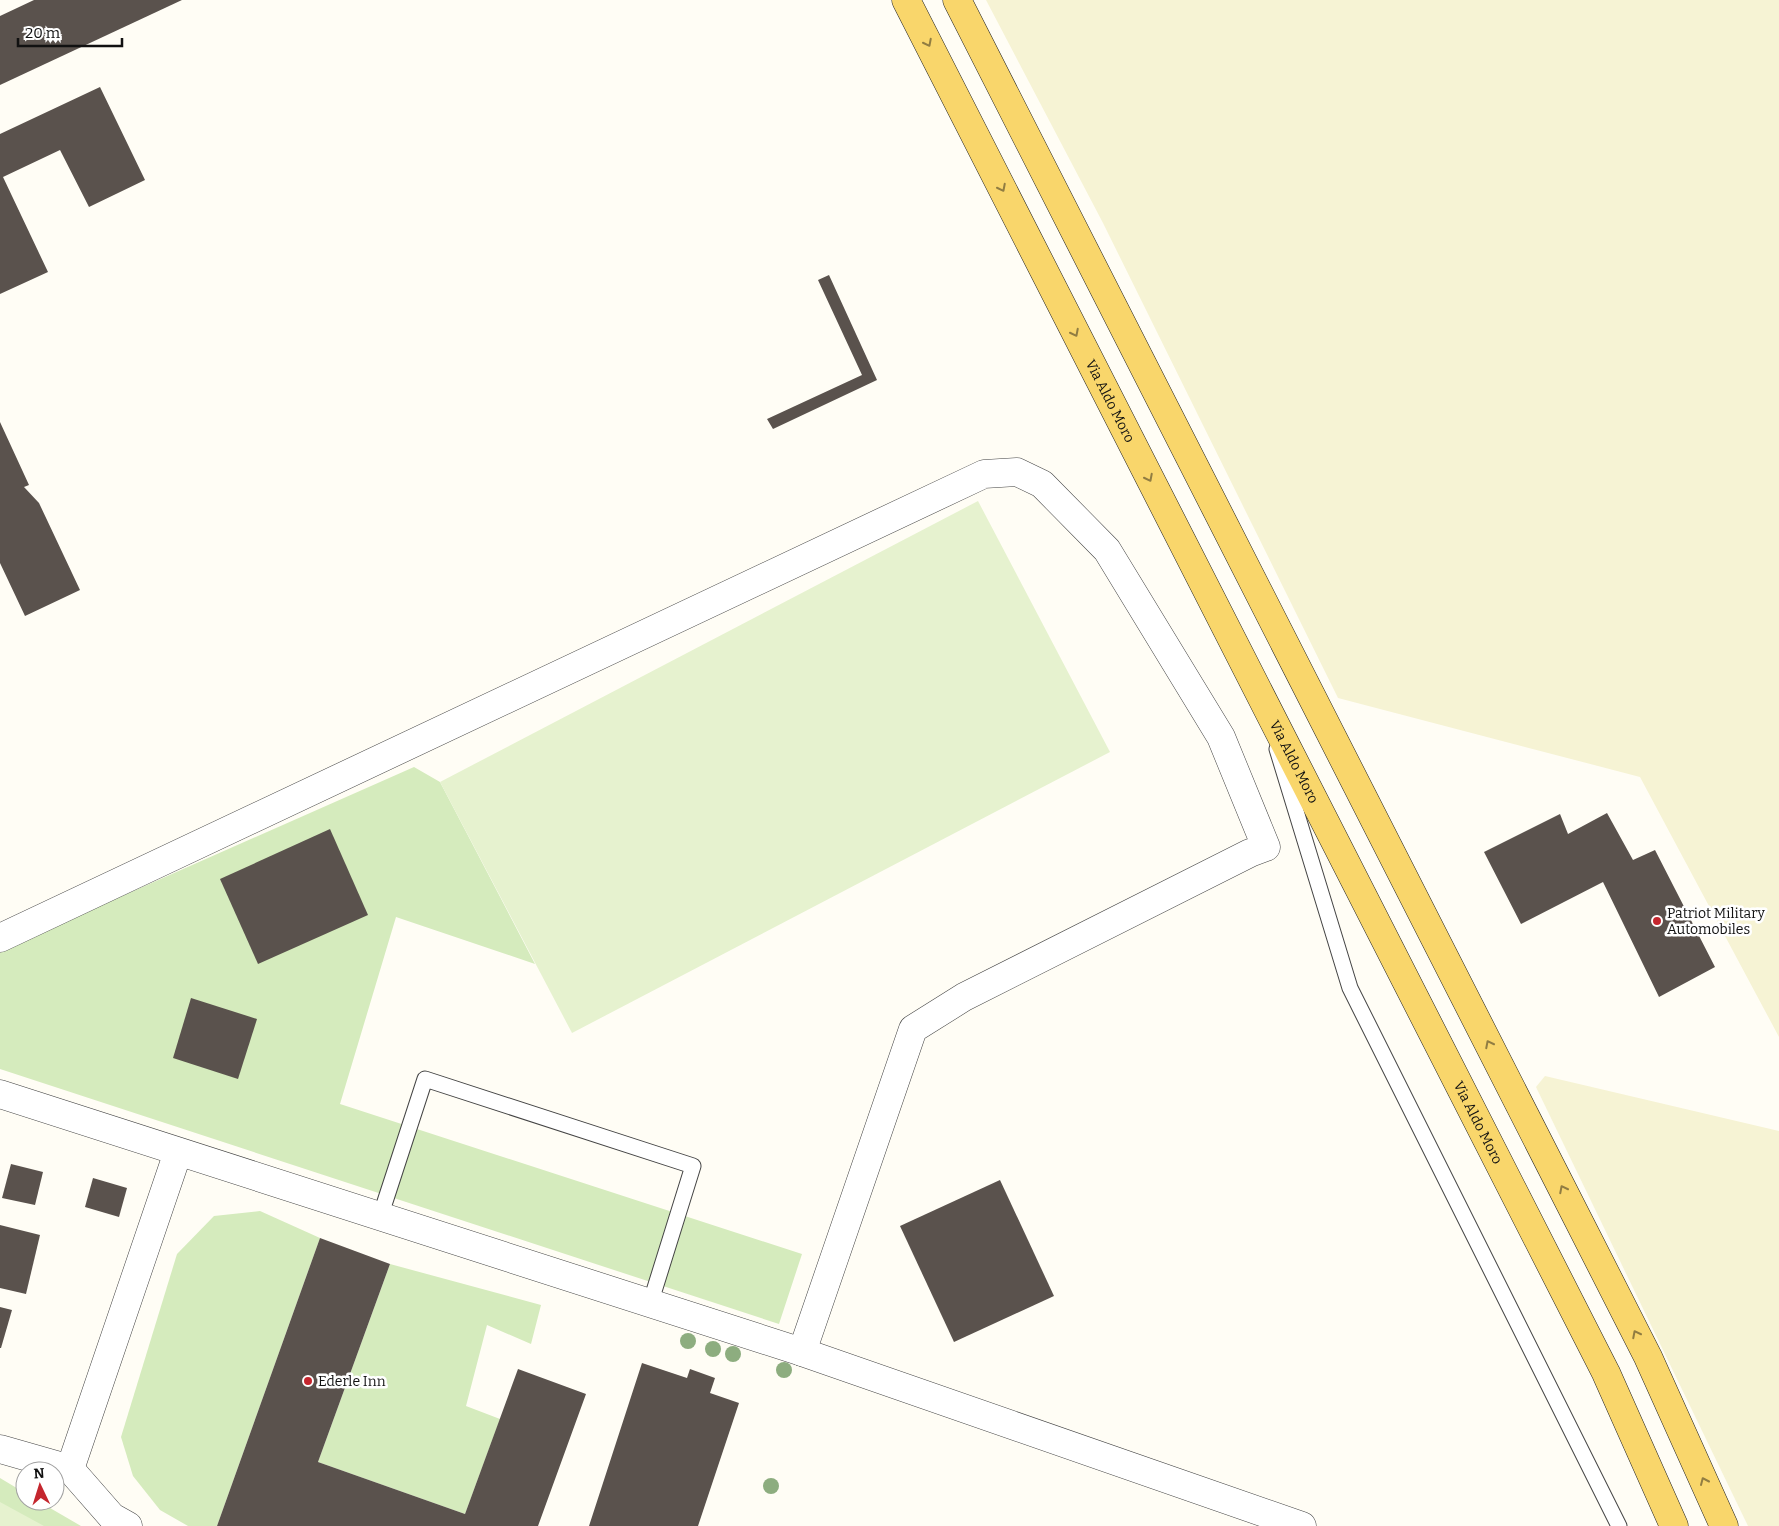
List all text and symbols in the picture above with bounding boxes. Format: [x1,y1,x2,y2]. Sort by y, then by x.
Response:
scale bar [18,15,121,47]
text: 20 m [25,24,61,42]
one-way arrow [922,38,932,47]
one-way arrow [996,183,1006,192]
one-way arrow [1069,328,1079,337]
street label: Via Aldo Moro [1082,357,1138,445]
one-way arrow [1143,473,1153,482]
street label: Via Aldo Moro [1266,718,1322,806]
place label: Patriot Military Automobiles [1667,905,1766,938]
marker: Patriot Military Automobiles [1651,915,1663,927]
one-way arrow [1485,1040,1495,1049]
street label: Via Aldo Moro [1450,1078,1506,1167]
one-way arrow [1559,1185,1569,1194]
one-way arrow [1632,1330,1642,1339]
place label: Ederle Inn [318,1373,386,1390]
marker: Ederle Inn [302,1375,314,1387]
north arrow [15,1461,65,1511]
text: N [33,1465,45,1482]
one-way arrow [1699,1477,1710,1486]

